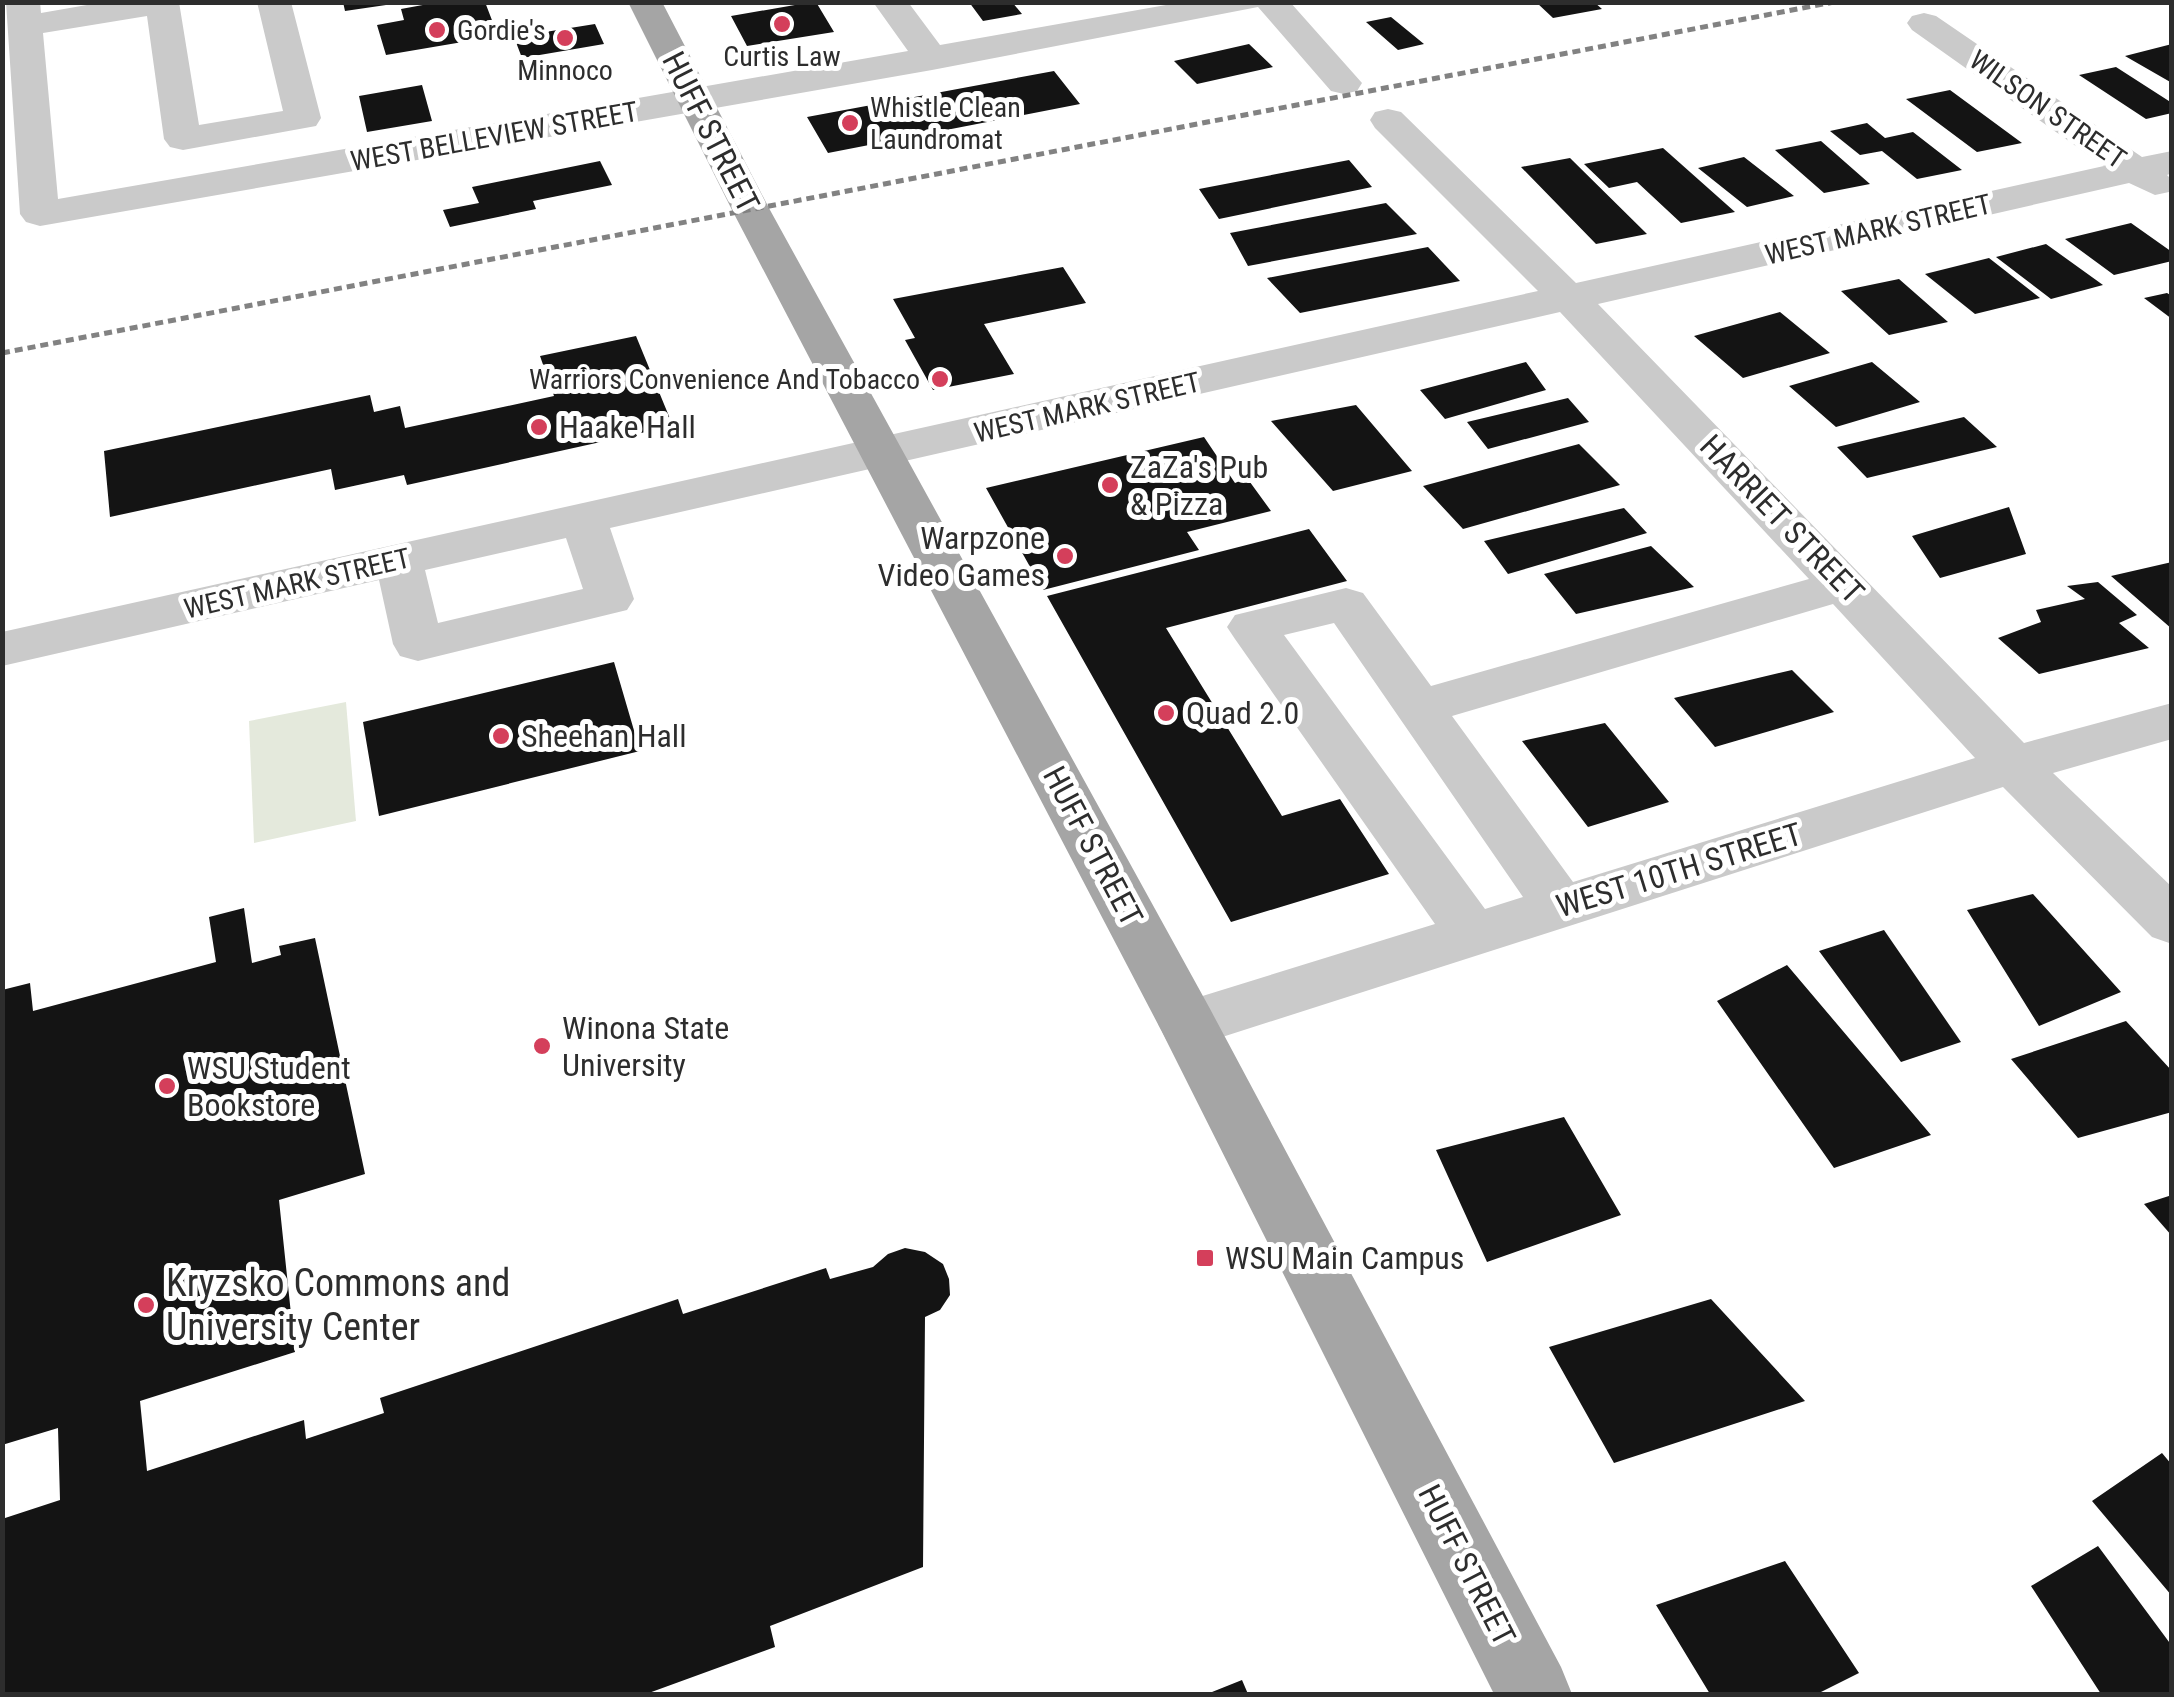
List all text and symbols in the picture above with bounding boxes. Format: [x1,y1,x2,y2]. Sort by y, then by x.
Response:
marker: Curtis Law [771,13,793,35]
place label: Gordie's [457,14,546,47]
marker: Gordie's [426,19,448,41]
marker: Minnoco [554,27,576,49]
place label: Curtis Law [723,40,841,73]
street label: WILSON STREET [1963,43,2132,176]
street label: HUFF STREET [654,45,768,219]
place label: Minnoco [517,54,613,87]
place label: Whistle Clean Laundromat [870,91,1021,156]
street label: WEST BELLEVIEW STREET [348,95,640,178]
marker: Whistle Clean Laundromat [839,112,861,134]
street label: WEST MARK STREET [1762,187,1994,272]
place label: Warriors Convenience And Tobacco [529,363,920,396]
street label: WEST MARK STREET [971,365,1203,450]
marker: Warriors Convenience And Tobacco [929,368,951,390]
place label: Haake Hall [559,408,696,446]
marker: Haake Hall [528,416,550,438]
street label: HARRIET STREET [1692,427,1872,611]
place label: ZaZa's Pub & Pizza [1130,448,1268,523]
marker: ZaZa's Pub & Pizza [1099,474,1121,496]
place label: Warpzone Video Games [878,519,1045,594]
street label: WEST MARK STREET [181,541,413,626]
marker: Warpzone Video Games [1054,545,1076,567]
place label: Quad 2.0 [1186,694,1299,732]
marker: Quad 2.0 [1155,702,1177,724]
place label: Sheehan Hall [521,717,687,755]
marker: Sheehan Hall [490,725,512,747]
street label: HUFF STREET [1035,760,1151,932]
street label: WEST 10TH STREET [1552,815,1806,925]
place label: Winona State University [562,1009,729,1084]
marker: Winona State University [531,1035,553,1057]
place label: WSU Student Bookstore [187,1049,351,1124]
marker: WSU Student Bookstore [156,1075,178,1097]
place label: WSU Main Campus [1225,1239,1464,1277]
marker: WSU Main Campus [1194,1247,1216,1269]
place label: Kryzsko Commons and University Center [166,1261,510,1349]
marker: Kryzsko Commons and University Center [135,1294,157,1316]
street label: HUFF STREET [1410,1478,1524,1652]

